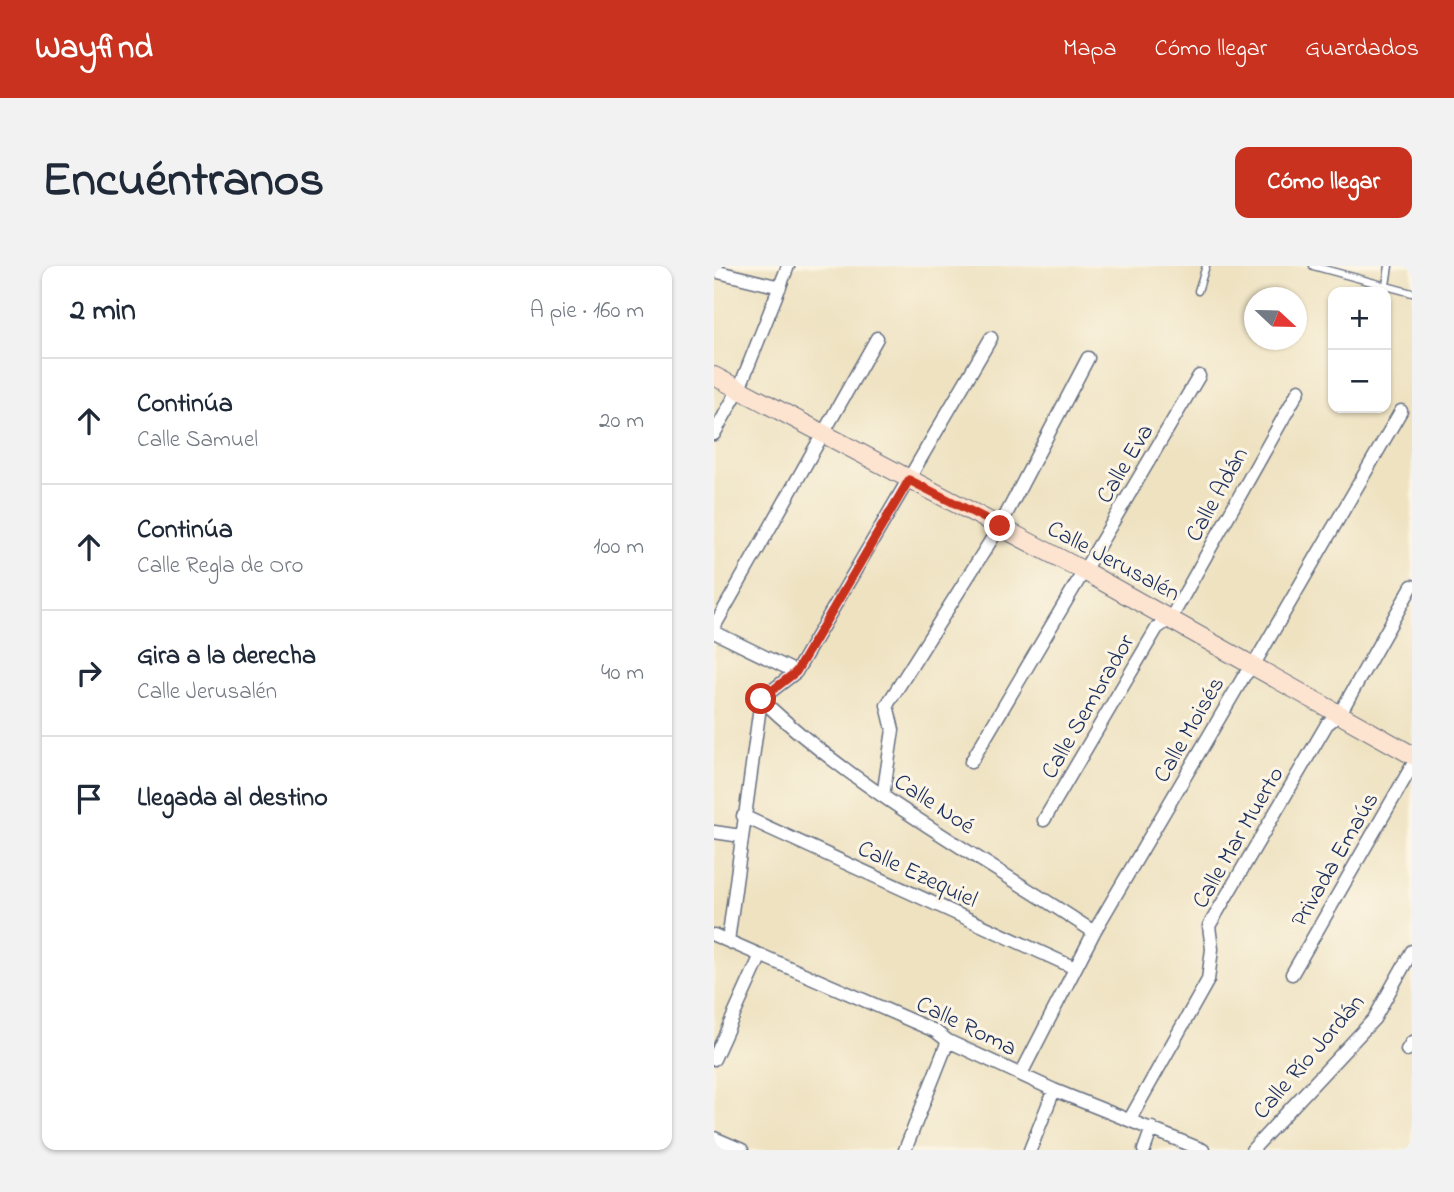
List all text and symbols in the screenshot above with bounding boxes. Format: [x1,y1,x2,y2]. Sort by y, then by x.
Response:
text: Wayfind [35,25,153,73]
text: Mapa [1063,32,1116,67]
text: Cómo llegar [1154,32,1267,67]
text: Guardados [1305,32,1419,67]
text: Encuéntranos [42,146,324,218]
button: Cómo llegar [1235,147,1412,218]
north arrow [1244,287,1307,350]
map controls [1328,287,1391,413]
button: + [1328,287,1391,350]
text: 2 min [70,290,136,334]
text: A pie · 160 m [530,295,644,328]
button: − [1328,350,1391,413]
text: Continúa [137,386,233,424]
icon: ahead [70,402,108,440]
text: 20 m [599,405,644,438]
street label: Calle Eva [1089,418,1164,511]
text: Calle Samuel [137,424,258,457]
street label: Calle Adán [1178,442,1259,549]
route end [984,510,1015,541]
text: Continúa [137,512,233,550]
street label: Calle Jerusalén [1040,512,1186,612]
icon: ahead [70,528,108,566]
text: 100 m [593,531,644,564]
text: Calle Regla de Oro [137,550,304,583]
street label: Calle Sembrador [1033,628,1145,786]
text: Gira a la derecha [137,638,316,676]
icon: right [70,654,108,692]
text: 40 m [601,657,644,690]
street label: Calle Moisés [1146,671,1235,790]
text: Calle Jerusalén [137,676,277,709]
route start [745,683,776,714]
street label: Calle Mar Muerto [1184,761,1294,916]
street label: Calle Noé [886,766,981,845]
icon: arrive [70,780,108,818]
text: Llegada al destino [137,780,328,818]
street label: Privada Emaús [1283,786,1389,934]
street label: Calle Ezequiel [851,832,983,918]
street label: Calle Río Jordán [1245,987,1374,1128]
street label: Calle Roma [910,988,1022,1067]

